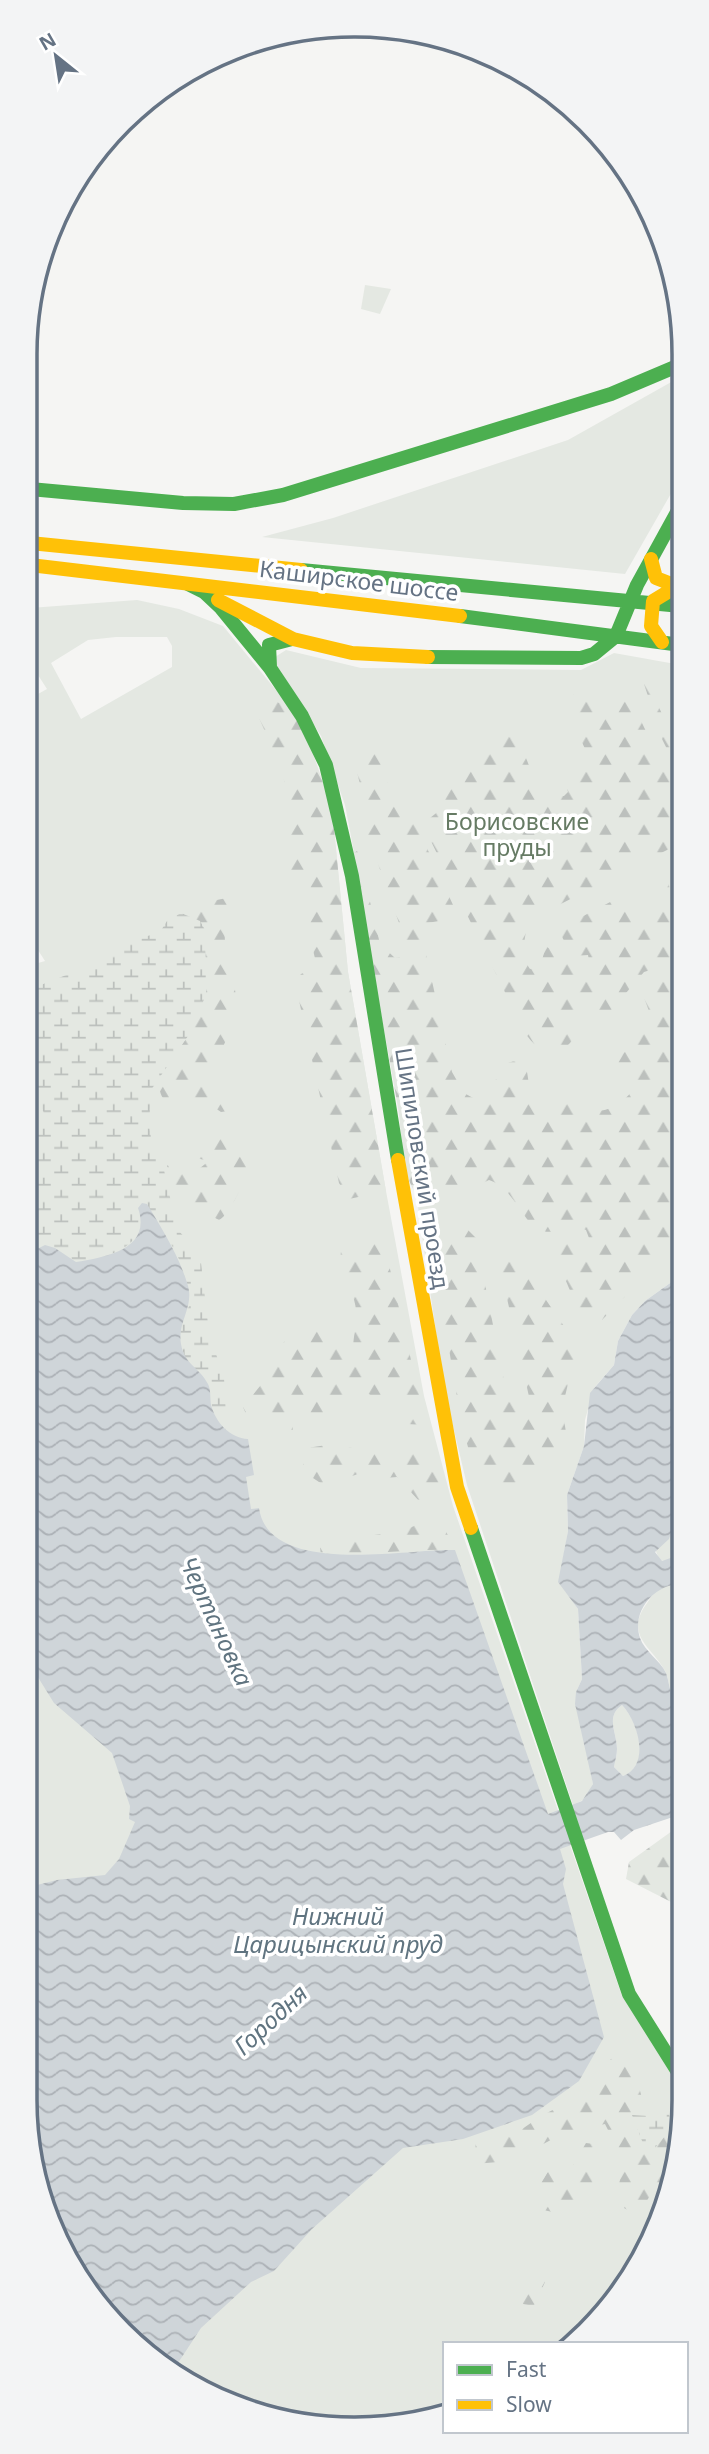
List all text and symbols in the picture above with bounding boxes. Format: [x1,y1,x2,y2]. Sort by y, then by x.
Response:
north arrow [21,21,91,91]
text: N [34,26,61,56]
street label: Каширское шоссе [258,552,460,608]
park label: Борисовские пруды [445,805,589,863]
street label: Шипиловский проезд [388,1045,458,1291]
water label: Чертановка [173,1551,262,1692]
water label: Нижний Царицынский пруд [233,1899,443,1960]
water label: Городня [226,1976,314,2062]
legend [443,2342,688,2433]
text: Fast [506,2355,547,2383]
text: Slow [506,2390,552,2418]

